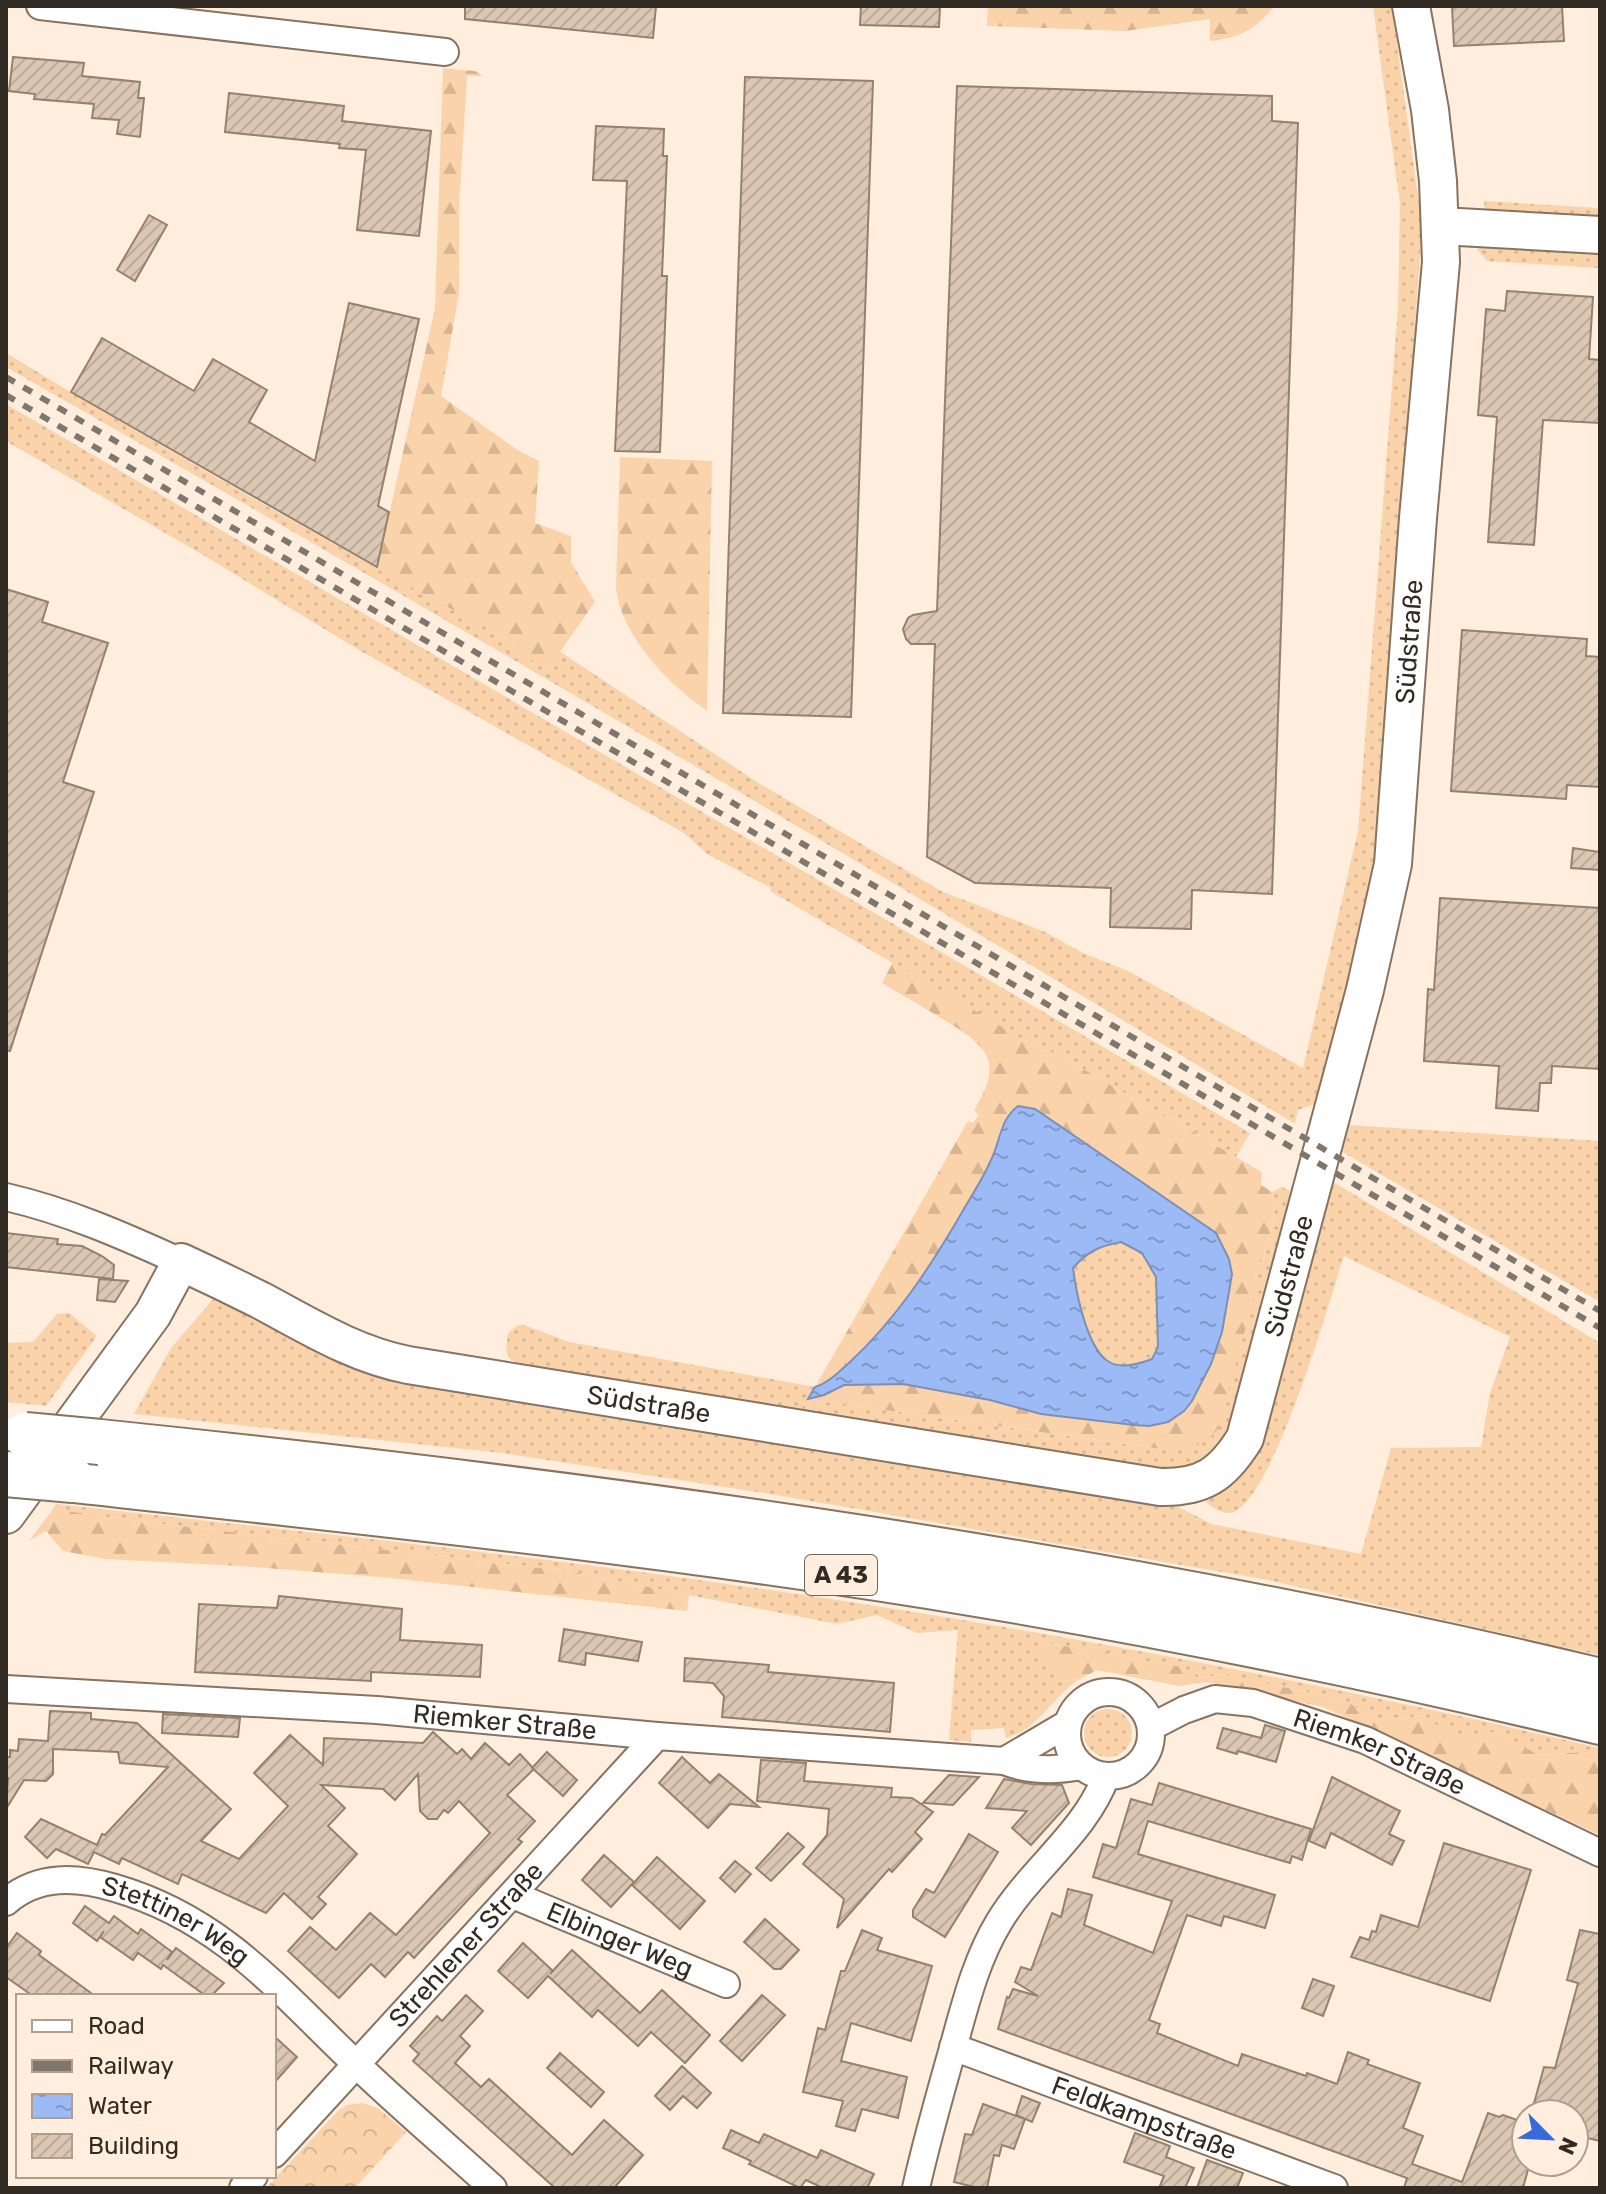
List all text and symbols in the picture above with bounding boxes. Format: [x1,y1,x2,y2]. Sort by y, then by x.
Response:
street label: Südstraße [1390,578,1430,705]
street label: Südstraße [1258,1212,1320,1340]
street label: Südstraße [585,1379,713,1430]
road number: A 43 [805,1555,877,1595]
street label: Riemker Straße [412,1698,598,1746]
street label: Riemker Straße [1289,1702,1471,1802]
street label: Strehlener Straße [383,1856,550,2034]
street label: Stettiner Weg [98,1870,256,1972]
street label: Elbinger Weg [542,1896,697,1984]
legend [16,1994,276,2178]
text: Road [88,2012,145,2040]
text: Railway [88,2052,174,2080]
street label: Feldkampstraße [1047,2070,1241,2167]
text: Water [88,2092,152,2120]
north arrow [1510,2098,1590,2178]
text: Building [88,2132,179,2160]
text: N [1552,2133,1583,2159]

